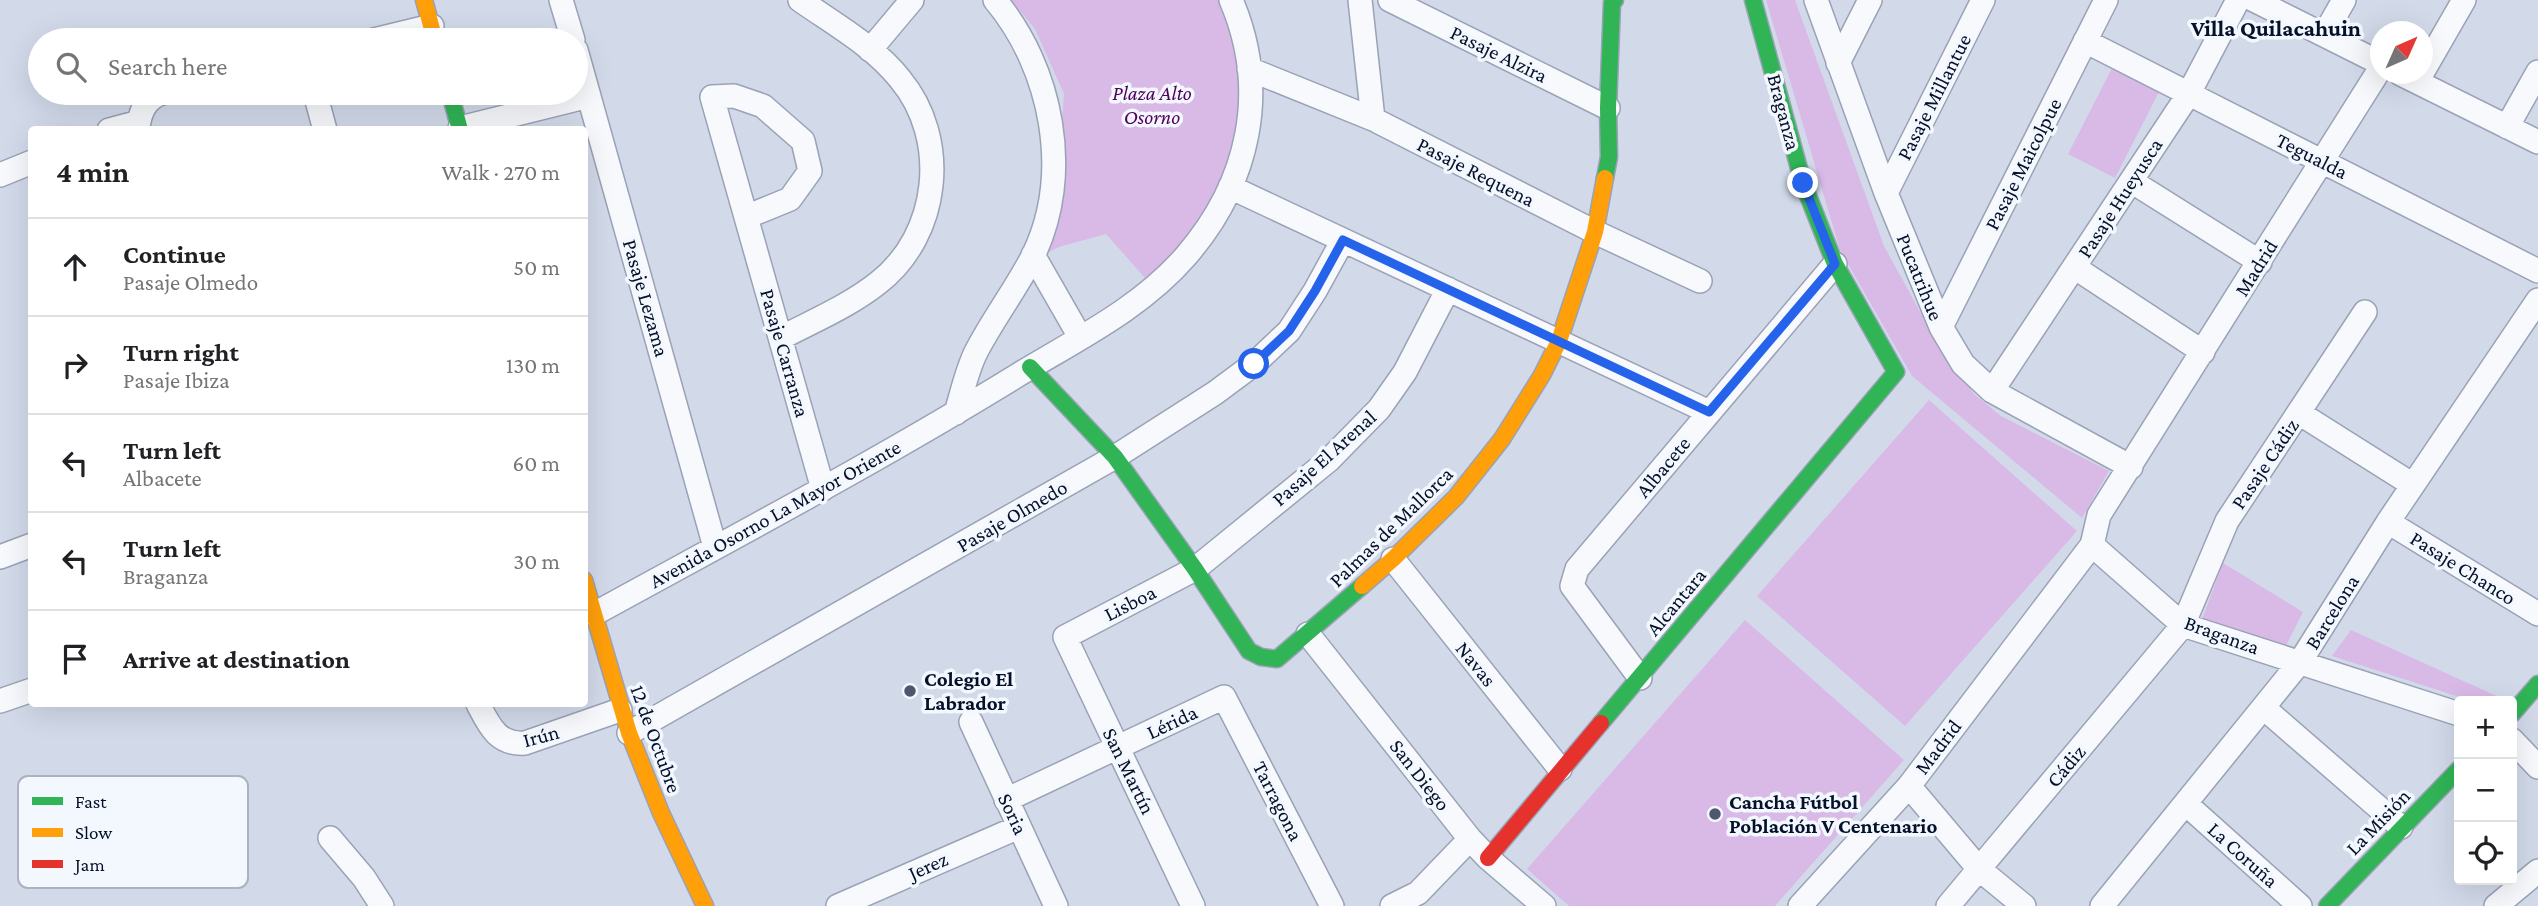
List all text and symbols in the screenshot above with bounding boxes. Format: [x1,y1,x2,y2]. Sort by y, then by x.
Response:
district label: Villa Quilacahuin [2190,15,2361,41]
street label: Pasaje Alzira [1447,20,1552,88]
north arrow [2370,21,2433,84]
search box [28,28,588,105]
street label: Pasaje Millantue [1892,30,1976,164]
icon: search [52,48,90,86]
text: Search here [108,52,227,81]
street label: Braganza [1762,71,1806,153]
park label: Plaza Alto Osorno [1112,81,1192,129]
street label: Pasaje Maicolpue [1979,94,2067,234]
street label: Tegualda [2272,128,2352,184]
street label: Pasaje Requena [1413,132,1539,212]
street label: Pasaje Hueyusca [2072,133,2168,262]
text: 4 min [56,155,129,188]
text: Walk · 270 m [441,159,560,185]
route end [1787,167,1818,198]
street label: Pucatrihue [1892,230,1948,324]
street label: Madrid [2229,235,2283,301]
street label: Pasaje Lezama [618,236,674,360]
text: Continue [123,240,226,269]
icon: ahead [56,248,94,286]
text: 50 m [513,254,560,280]
text: Pasaje Olmedo [123,269,258,295]
street label: Pasaje Carranza [755,286,815,420]
text: Turn right [123,338,239,367]
icon: right [56,346,94,384]
route start [1238,348,1269,379]
text: 130 m [506,352,560,378]
text: Pasaje Ibiza [123,367,230,393]
street label: Pasaje El Arenal [1267,405,1381,511]
street label: Pasaje Cádiz [2226,414,2304,514]
street label: Albacete [1631,432,1695,502]
street label: Avenida Osorno La Mayor Oriente [645,435,905,593]
text: Turn left [123,436,221,465]
icon: left [56,444,94,482]
text: 60 m [513,450,560,476]
street label: Palmas de Mallorca [1324,462,1458,592]
text: Albacete [123,465,202,491]
street label: Pasaje Olmedo [953,475,1071,557]
street label: Pasaje Chanco [2406,526,2520,610]
text: Turn left [123,534,221,563]
icon: left [56,542,94,580]
text: 30 m [513,548,560,574]
text: Braganza [123,563,208,589]
street label: Alcantara [1641,563,1711,641]
street label: Barcelona [2300,570,2364,654]
street label: Lisboa [1100,580,1160,626]
street label: Braganza [2181,610,2263,660]
street label: Navas [1451,637,1501,691]
icon: arrive [56,640,94,678]
text: Arrive at destination [123,645,350,674]
place label: Colegio El Labrador [924,667,1013,715]
street label: 12 de Octubre [625,682,687,796]
marker: Colegio El Labrador [902,683,918,699]
map controls [2454,696,2517,885]
button: + [2454,696,2517,759]
street label: Lérida [1143,700,1202,744]
street label: Madrid [1910,715,1966,779]
street label: Irún [520,720,562,752]
street label: San Martín [1098,724,1160,818]
street label: San Diego [1385,735,1455,815]
street label: Cádiz [2042,740,2091,792]
street label: Tarragona [1248,757,1308,845]
button: − [2454,759,2517,822]
legend [18,776,248,888]
street label: La Misión [2341,784,2415,860]
street label: Soria [993,789,1033,839]
place label: Cancha Fútbol Población V Centenario [1729,790,1937,838]
text: Fast [75,791,107,812]
marker: Cancha Fútbol Población V Centenario [1707,806,1723,822]
street label: La Coruña [2203,817,2283,893]
text: Slow [75,822,112,843]
button: locate [2454,822,2517,885]
street label: Jerez [903,847,952,886]
text: Jam [73,854,105,875]

